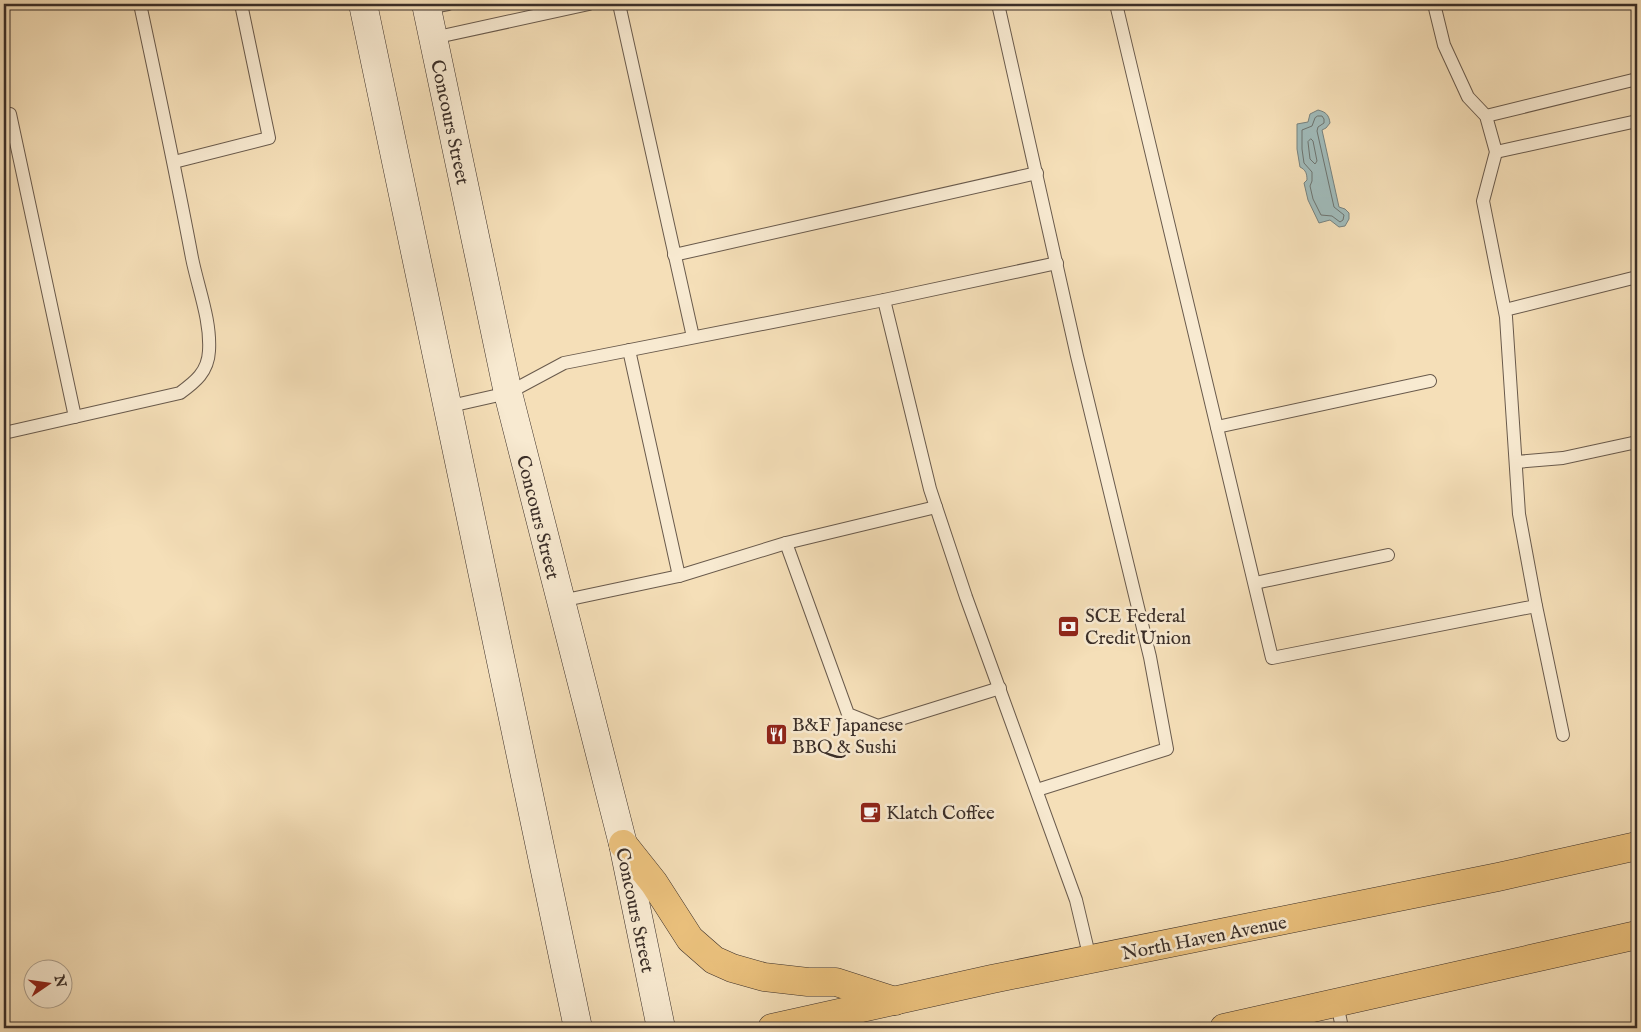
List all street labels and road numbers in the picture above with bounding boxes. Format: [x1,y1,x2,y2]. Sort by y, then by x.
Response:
street label: Concours Street [424,58,474,188]
street label: Concours Street [510,453,564,582]
street label: Concours Street [609,846,659,976]
street label: North Haven Avenue [1120,911,1289,967]

